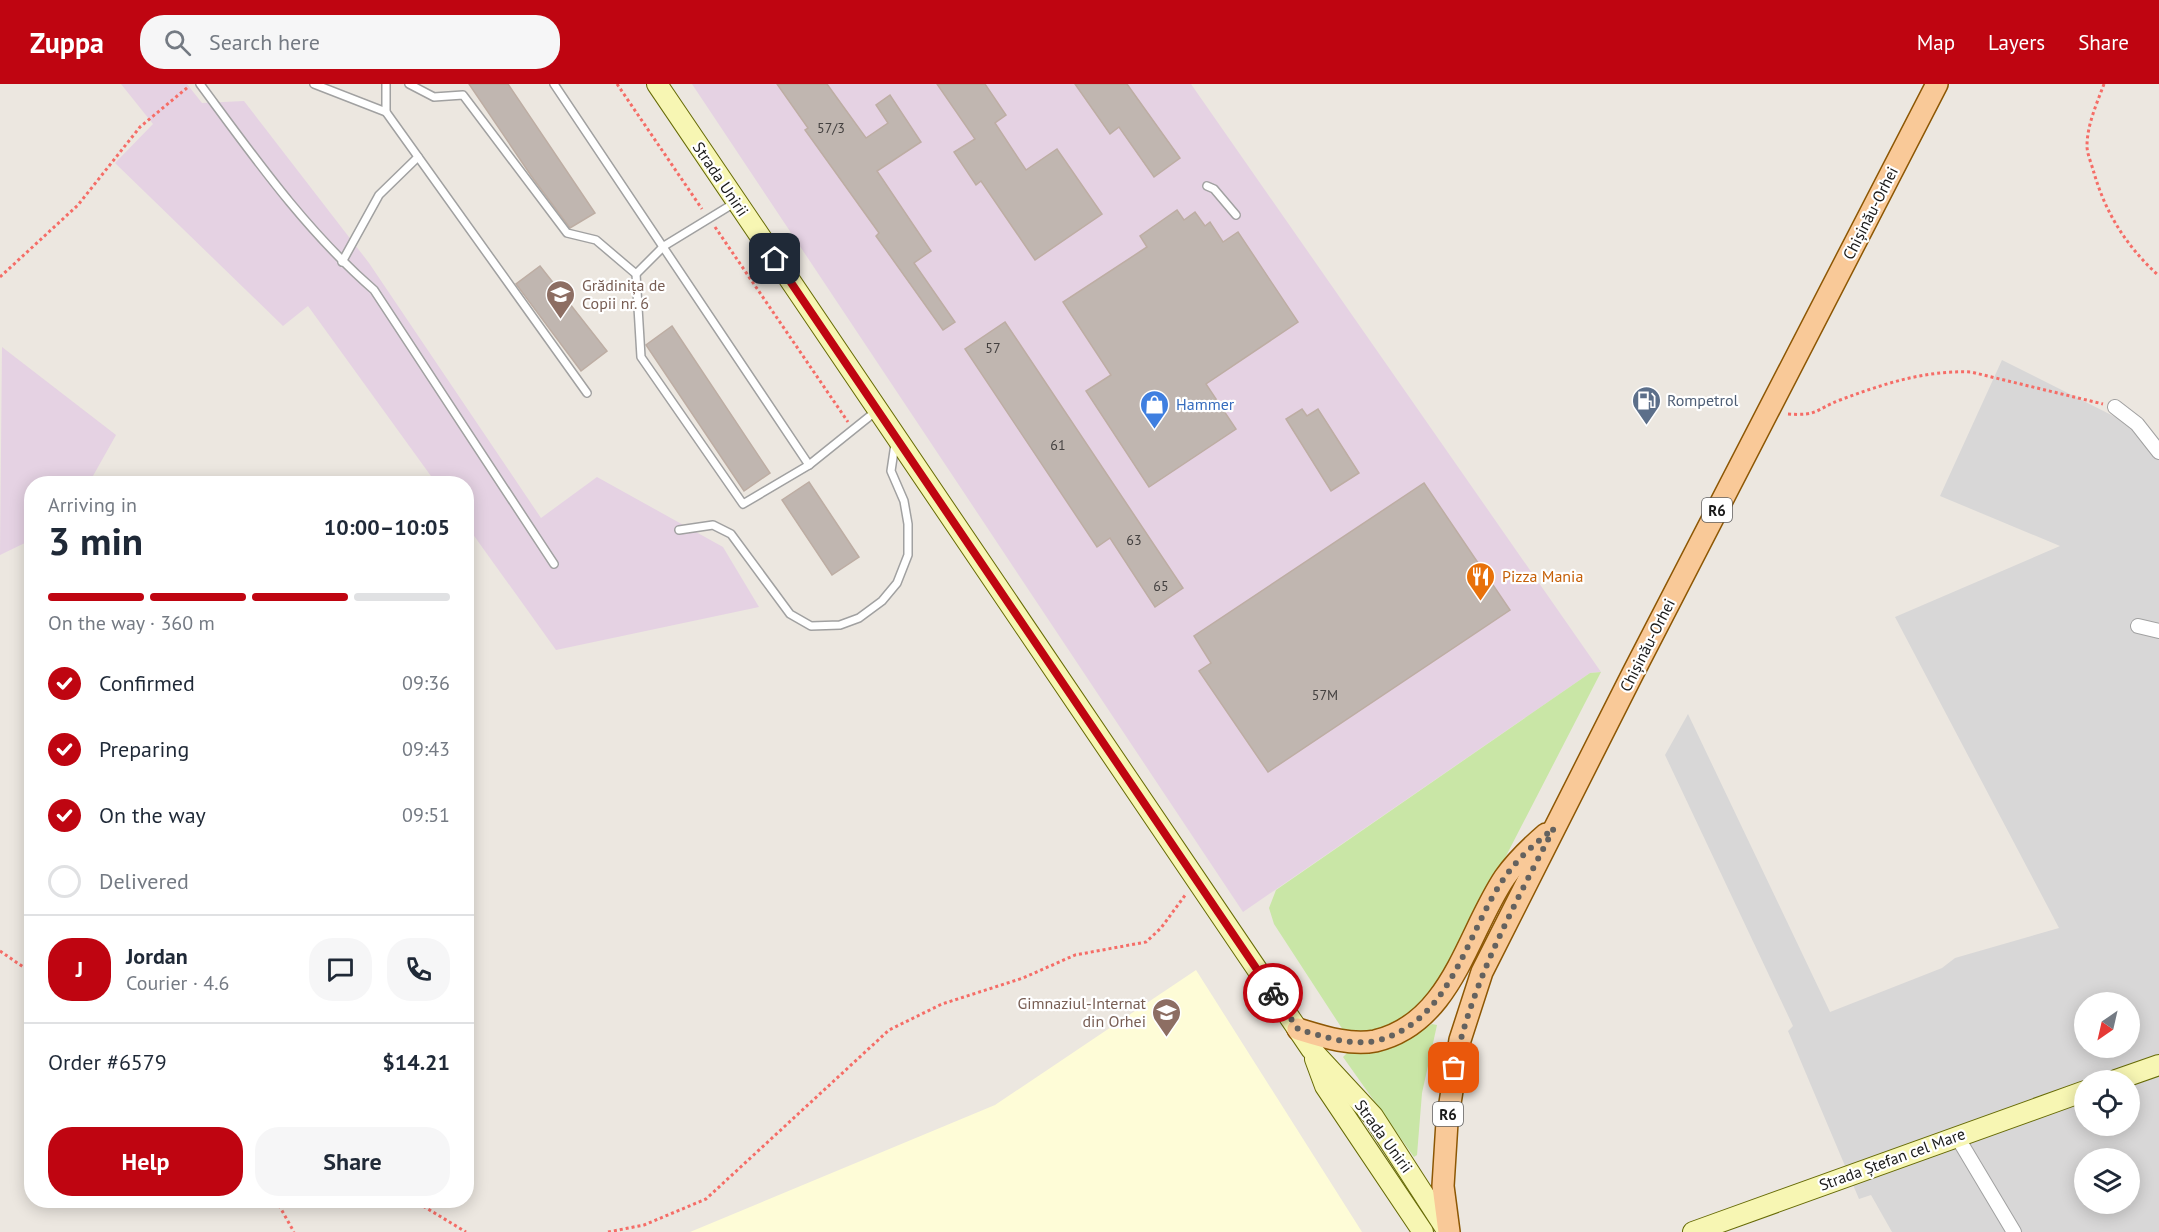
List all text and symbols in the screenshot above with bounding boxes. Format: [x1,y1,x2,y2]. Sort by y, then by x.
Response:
search box [140,15,560,69]
text: Zuppa [30,24,104,61]
icon: search [161,26,194,59]
text: Search here [209,28,320,56]
text: Map [1917,29,1955,56]
text: Layers [1988,29,2045,56]
text: Share [2078,29,2129,56]
house number: 57/3 [817,119,845,137]
street label: Strada Unirii [689,138,753,220]
street label: Chișinău-Orhei [1838,163,1902,263]
pin [749,233,800,284]
icon: home [758,242,791,275]
place label: Grădinița de Copii nr. 6 [582,275,665,313]
school or university icon: Grădinița de Copii nr. 6 [545,278,577,320]
house number: 57 [985,339,1001,357]
fuel station icon: Rompetrol [1630,384,1662,426]
shop icon: Hammer [1139,388,1171,430]
place label: Rompetrol [1667,390,1739,410]
place label: Hammer [1176,394,1235,414]
house number: 61 [1050,436,1066,454]
text: Arriving in [48,492,137,518]
road number: R6 [1702,498,1732,522]
text: 10:00–10:05 [324,513,450,541]
text: 3 min [48,515,143,566]
house number: 63 [1126,531,1142,549]
restaurant icon: Pizza Mania [1465,560,1497,602]
place label: Pizza Mania [1502,566,1583,586]
house number: 65 [1153,577,1169,595]
street label: Chișinău-Orhei [1615,595,1679,695]
text: On the way · 360 m [48,610,215,636]
icon: check [48,667,81,700]
text: Confirmed [99,669,195,697]
text: 09:36 [402,670,450,696]
house number: 57M [1312,686,1338,704]
icon: check [48,733,81,766]
text: Preparing [99,735,189,763]
text: 09:43 [402,736,450,762]
icon: check [48,799,81,832]
text: On the way [99,801,206,829]
text: 09:51 [402,802,450,828]
text: Delivered [99,867,189,895]
button: chat [309,938,372,1001]
button: phone [387,938,450,1001]
text: Jordan [126,942,188,970]
text: J [76,955,83,983]
courier [1243,963,1303,1023]
text: Courier · 4.6 [126,970,229,996]
icon: bike [1257,977,1290,1010]
north arrow [2074,992,2140,1058]
map controls [2074,992,2140,1214]
place label: Gimnaziul-Internat din Orhei [1017,993,1147,1031]
school or university icon: Gimnaziul-Internat din Orhei [1151,996,1183,1038]
pin [1428,1042,1479,1093]
text: Order #6579 [48,1048,167,1076]
text: $14.21 [382,1048,450,1076]
icon: bag [1437,1051,1470,1084]
button: locate [2074,1070,2140,1136]
street label: Strada Unirii [1351,1095,1417,1177]
road number: R6 [1433,1102,1463,1126]
street label: Strada Ștefan cel Mare [1816,1123,1968,1195]
button: Help [48,1127,243,1196]
button: Share [255,1127,450,1196]
button: layers [2074,1148,2140,1214]

